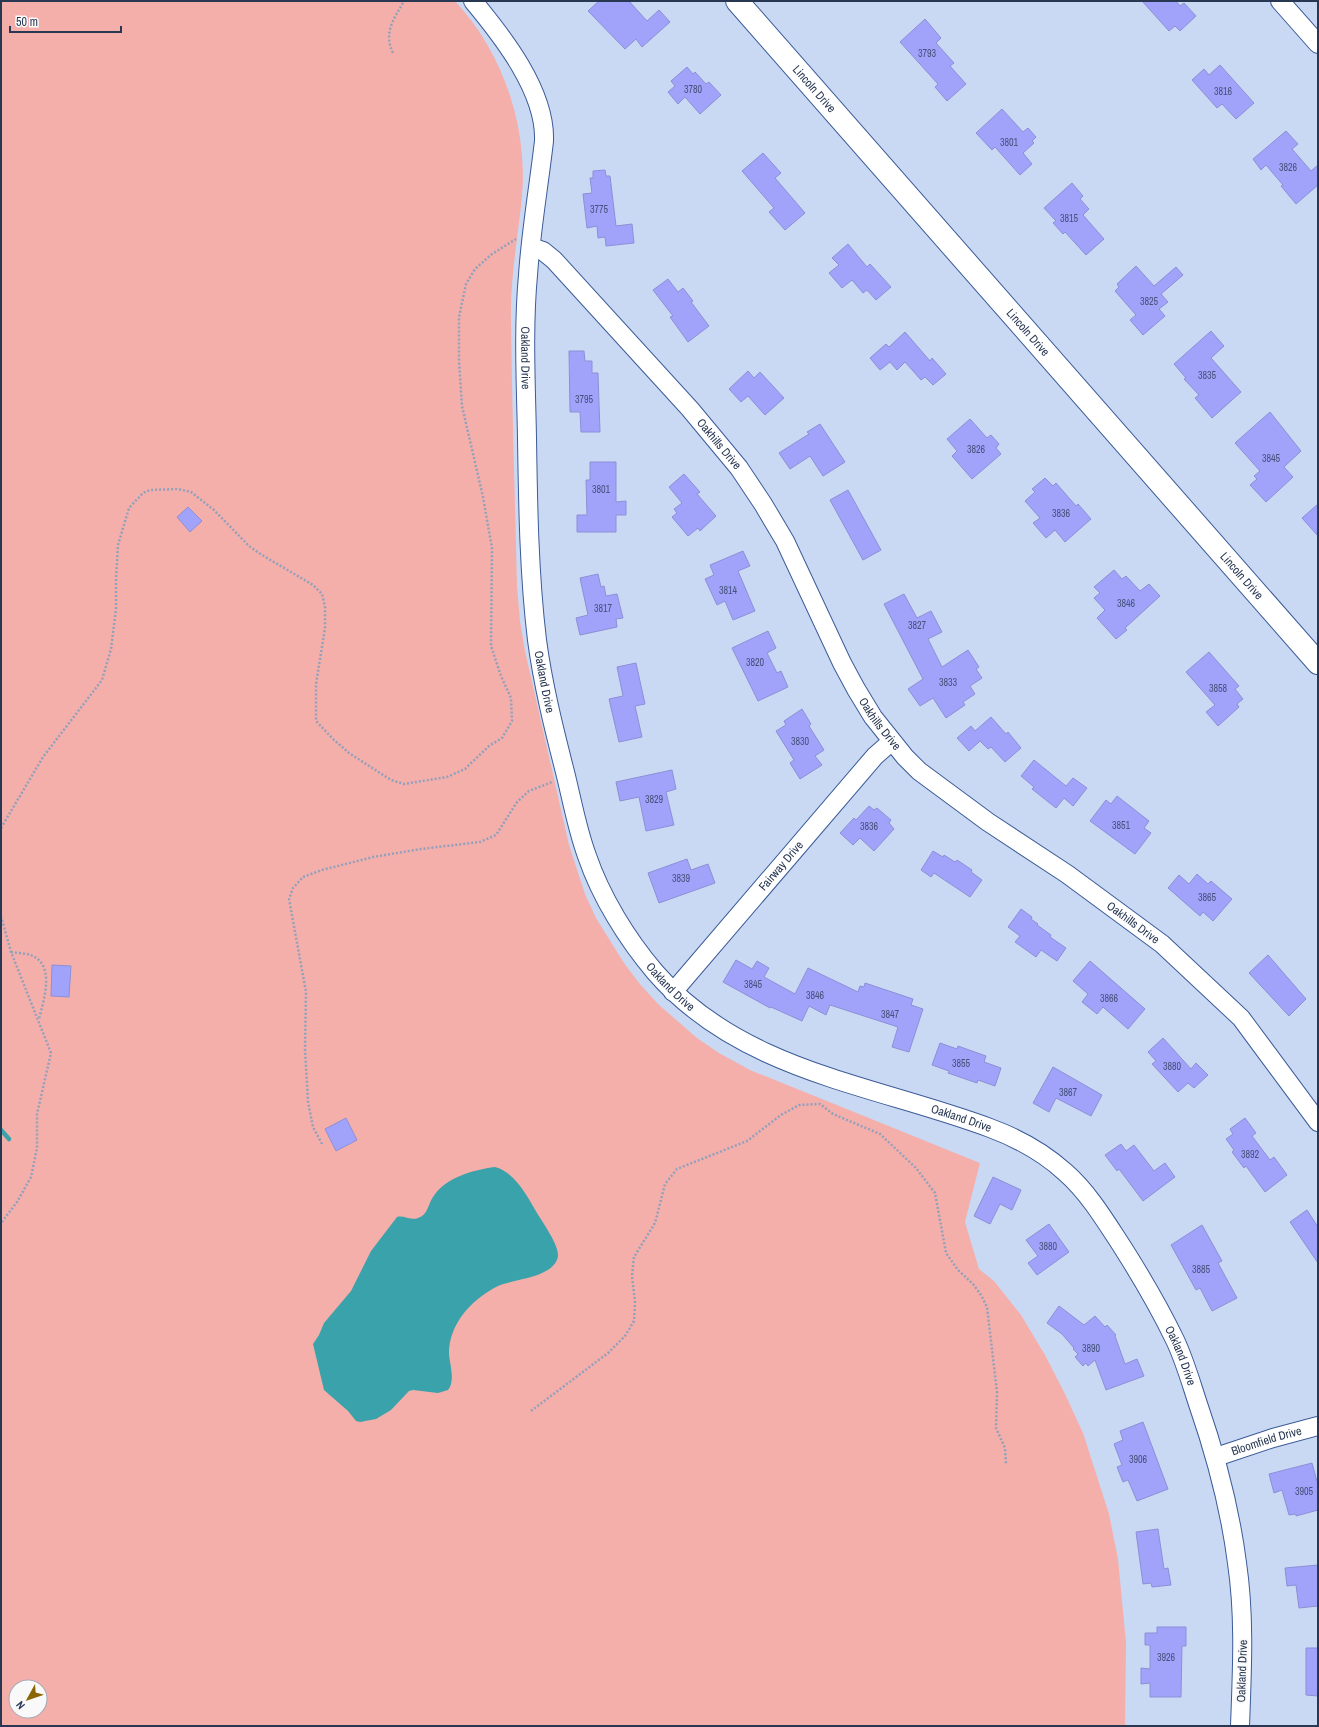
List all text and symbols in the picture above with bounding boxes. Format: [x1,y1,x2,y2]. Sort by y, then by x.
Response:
scale bar [10,8,121,34]
text: 50 m [16,14,38,30]
house number: 3793 [918,47,937,60]
street label: Lincoln Drive [789,62,839,116]
house number: 3780 [684,83,703,96]
house number: 3816 [1214,85,1233,98]
house number: 3801 [1000,136,1019,149]
house number: 3826 [1279,161,1298,174]
house number: 3775 [590,203,609,216]
house number: 3815 [1060,212,1079,225]
house number: 3825 [1140,295,1159,308]
street label: Lincoln Drive [1003,305,1053,360]
street label: Oakland Drive [517,326,534,390]
house number: 3835 [1198,369,1217,382]
house number: 3795 [575,393,594,406]
street label: Oakhills Drive [693,415,745,473]
house number: 3826 [967,443,986,456]
house number: 3845 [1262,452,1281,465]
house number: 3801 [592,483,611,496]
house number: 3836 [1052,507,1071,520]
street label: Lincoln Drive [1216,549,1267,603]
house number: 3814 [719,584,738,597]
house number: 3846 [1117,597,1136,610]
house number: 3817 [594,602,613,615]
house number: 3827 [908,619,927,632]
street label: Oakland Drive [531,650,558,714]
house number: 3820 [746,656,765,669]
house number: 3833 [939,676,958,689]
house number: 3858 [1209,682,1228,695]
street label: Oakhills Drive [855,694,904,754]
house number: 3830 [791,735,810,748]
house number: 3829 [645,793,664,806]
house number: 3851 [1112,819,1131,832]
house number: 3836 [860,820,879,833]
street label: Fairway Drive [755,838,807,894]
house number: 3839 [672,872,691,885]
house number: 3865 [1198,891,1217,904]
street label: Oakhills Drive [1103,898,1163,947]
street label: Oakland Drive [642,959,698,1015]
house number: 3845 [744,978,763,991]
house number: 3846 [806,989,825,1002]
house number: 3866 [1100,992,1119,1005]
house number: 3847 [881,1008,900,1021]
house number: 3855 [952,1057,971,1070]
house number: 3880 [1163,1060,1182,1073]
house number: 3867 [1059,1086,1078,1099]
street label: Oakland Drive [929,1101,994,1136]
house number: 3892 [1241,1148,1260,1161]
house number: 3880 [1039,1240,1058,1253]
house number: 3885 [1192,1263,1211,1276]
street label: Oakland Drive [1161,1323,1200,1387]
house number: 3890 [1082,1342,1101,1355]
street label: Bloomfield Drive [1229,1423,1303,1459]
house number: 3906 [1129,1453,1148,1466]
house number: 3905 [1295,1485,1314,1498]
street label: Oakland Drive [1233,1639,1251,1703]
house number: 3926 [1157,1651,1176,1664]
north arrow [8,1679,48,1719]
text: N [13,1698,28,1712]

